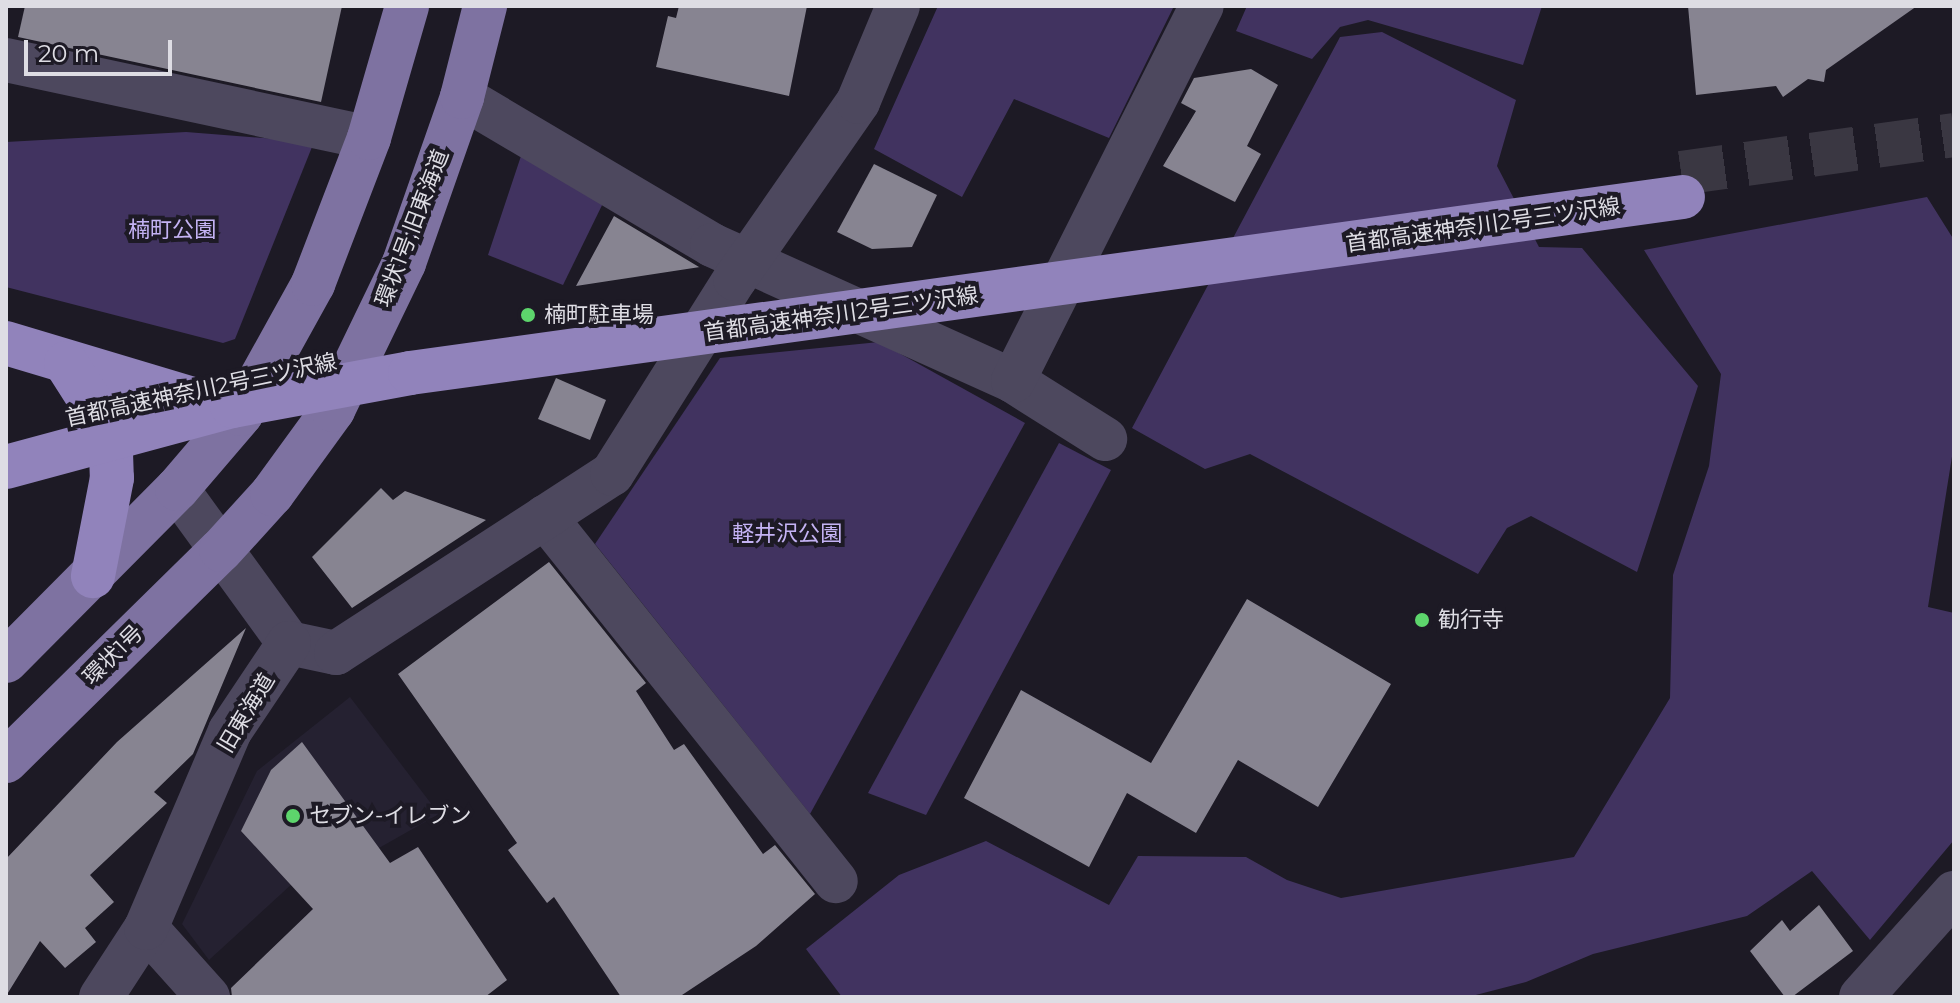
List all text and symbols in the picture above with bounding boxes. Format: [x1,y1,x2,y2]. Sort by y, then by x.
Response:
scale bar [28,24,176,74]
text: 20 m [38,39,99,68]
street label: 環状1号;旧東海道 [370,145,454,311]
street label: 首都高速神奈川2号三ツ沢線 [1344,193,1622,257]
park label: 楠町公園 [128,217,216,243]
street label: 首都高速神奈川2号三ツ沢線 [702,282,980,346]
place label: 楠町駐車場 [544,302,654,328]
marker: 楠町駐車場 [519,306,537,324]
street label: 首都高速神奈川2号三ツ沢線 [63,348,339,432]
park label: 軽井沢公園 [732,521,842,547]
place label: 勧行寺 [1438,607,1504,633]
marker: 勧行寺 [1413,611,1431,629]
street label: 環状1号 [78,620,148,690]
street label: 旧東海道 [212,668,280,758]
place label: セブン-イレブン [309,803,471,829]
marker: セブン-イレブン [284,807,302,825]

